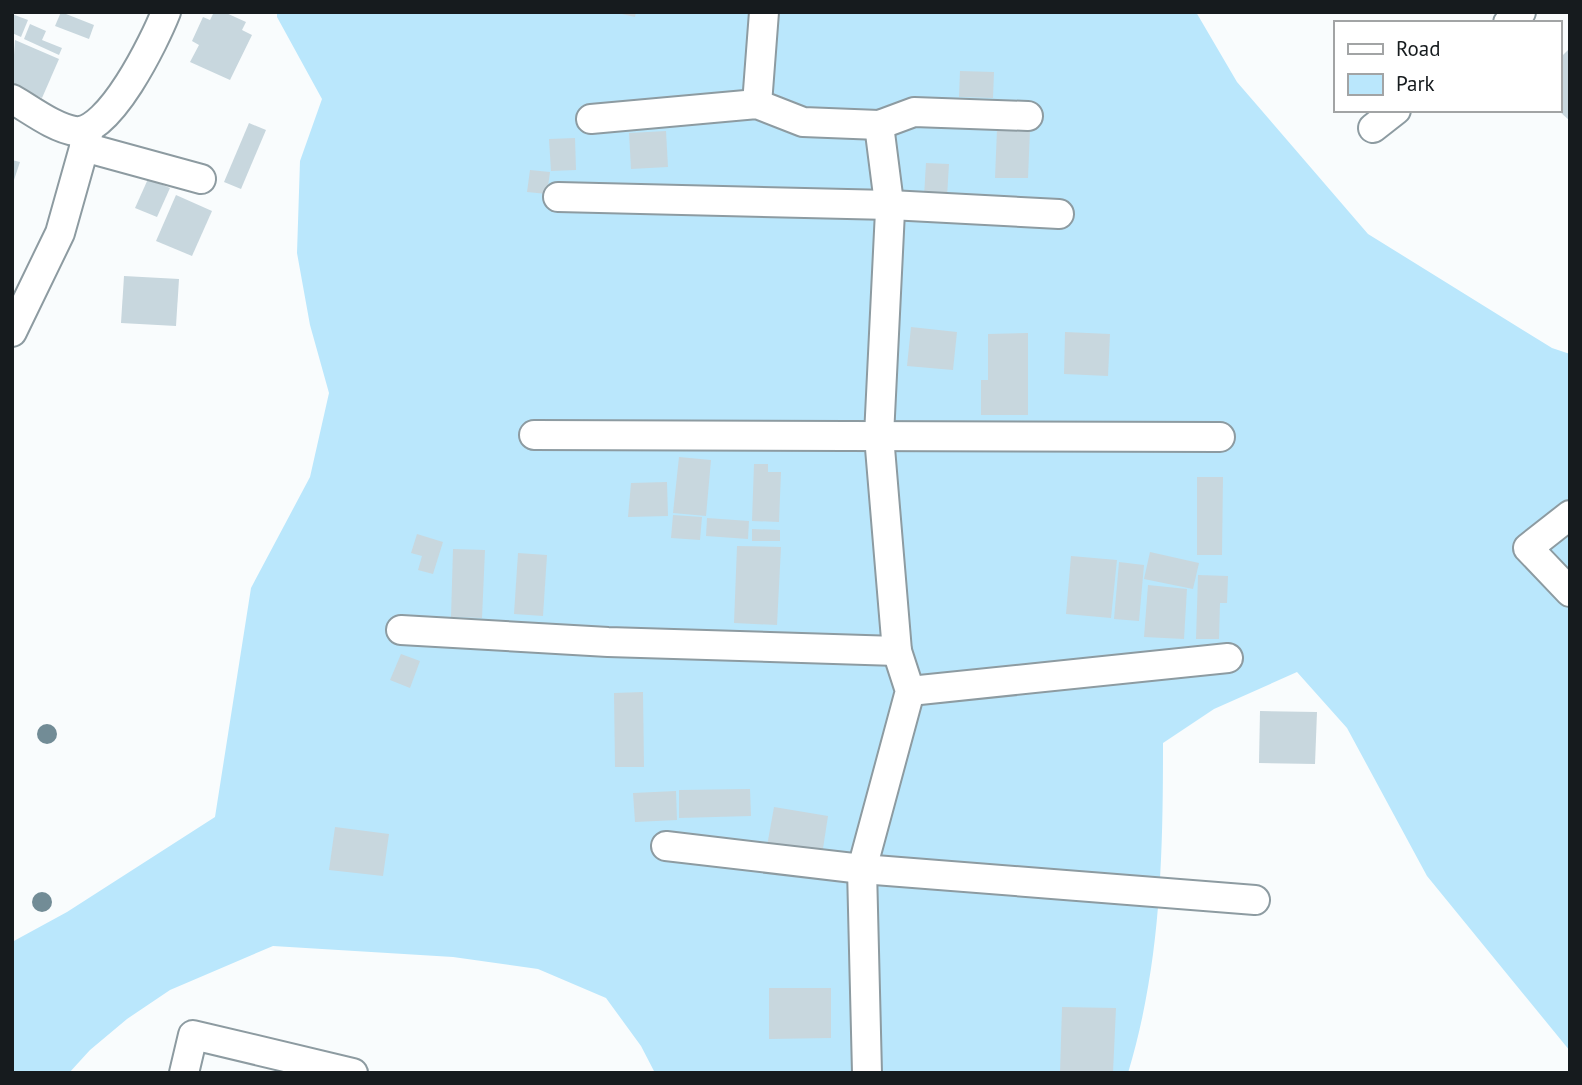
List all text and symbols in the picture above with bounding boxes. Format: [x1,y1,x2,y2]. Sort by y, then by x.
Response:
legend [1334,21,1561,112]
text: Road [1396,35,1440,62]
text: Park [1396,70,1435,97]

